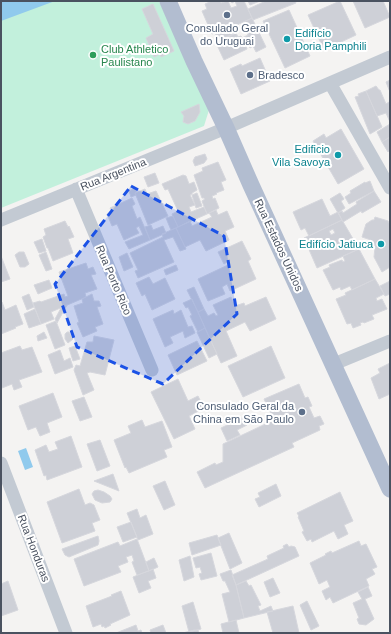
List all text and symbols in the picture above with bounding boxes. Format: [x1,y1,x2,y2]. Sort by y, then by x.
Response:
marker: Consulado Geral do Uruguai [222,10,232,20]
place label: Consulado Geral do Uruguai [186,22,268,47]
place label: Edifício Doria Pamphili [295,27,367,52]
marker: Edifício Doria Pamphili [282,34,292,44]
place label: Club Athletico Paulistano [101,43,168,68]
marker: Club Athletico Paulistano [88,50,98,60]
place label: Bradesco [258,69,304,81]
marker: Bradesco [245,70,255,80]
place label: Edificio Vila Savoya [272,143,331,168]
marker: Edificio Vila Savoya [333,150,343,160]
street label: Rua Argentina [78,155,148,193]
street label: Rua Estados Unidos [252,197,306,293]
place label: Edifício Jatiuca [299,238,374,250]
marker: Edifício Jatiuca [376,239,386,249]
street label: Rua Porto Rico [94,243,134,317]
place label: Consulado Geral da China em São Paulo [193,400,295,425]
marker: Consulado Geral da China em São Paulo [297,407,307,417]
street label: Rua Honduras [16,513,52,584]

